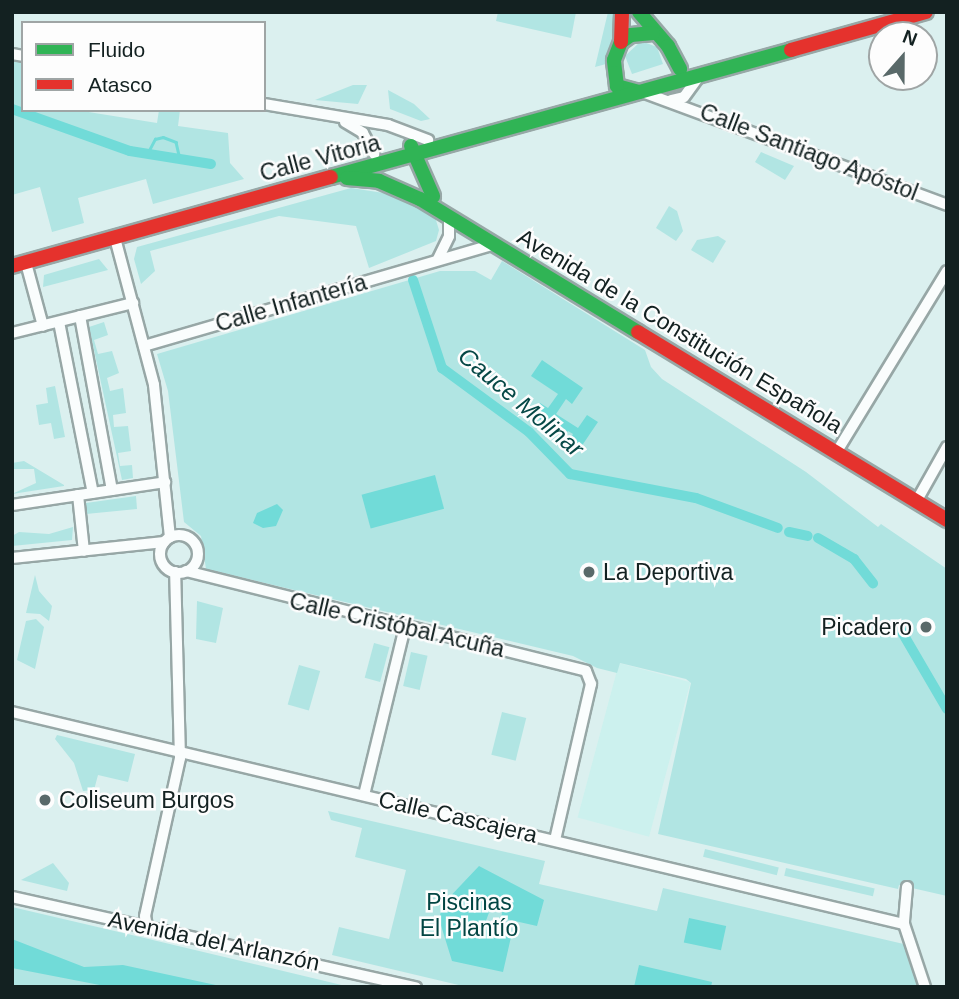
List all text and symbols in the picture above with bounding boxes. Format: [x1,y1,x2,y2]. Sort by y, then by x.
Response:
legend [21,21,266,112]
north arrow [868,21,938,91]
text: N [900,26,920,50]
text: Fluido [88,38,145,61]
text: Atasco [88,73,152,96]
street label: Calle Santiago Apóstol [695,97,923,207]
street label: Calle Vitoria [257,129,383,187]
street label: Avenida de la Constitución Española [513,223,847,439]
street label: Calle Infantería [212,268,370,338]
water label: Cauce Molinar [452,341,590,463]
place label: La Deportiva [603,558,733,586]
marker: La Deportiva [581,564,597,580]
street label: Calle Cristóbal Acuña [286,587,508,663]
place label: Picadero [821,613,912,641]
marker: Picadero [918,619,934,635]
street label: Calle Cascajera [376,785,540,849]
place label: Coliseum Burgos [59,786,234,814]
marker: Coliseum Burgos [37,792,53,808]
park label: Piscinas El Plantío [420,888,518,942]
street label: Avenida del Arlanzón [105,905,323,977]

